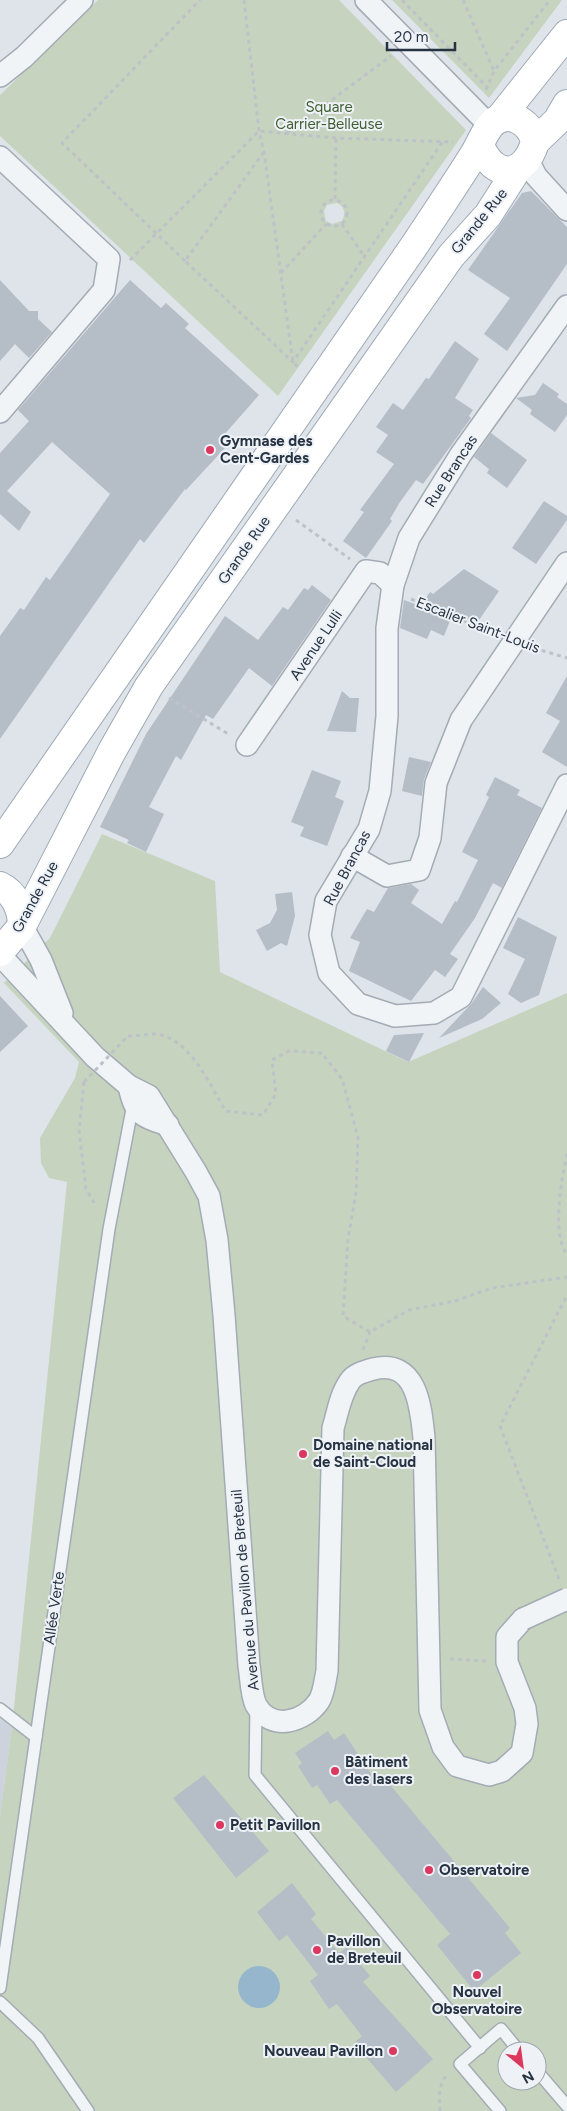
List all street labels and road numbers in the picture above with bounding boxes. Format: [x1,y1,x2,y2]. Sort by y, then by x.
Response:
street label: Grande Rue [447,185,511,257]
street label: Rue Brancas [421,431,481,511]
street label: Grande Rue [214,512,274,588]
street label: Escalier Saint-Louis [413,593,543,657]
street label: Avenue Lulli [286,607,346,683]
street label: Rue Brancas [320,827,374,909]
street label: Grande Rue [8,858,62,936]
street label: Avenue du Pavillon de Breteuil [227,1489,263,1691]
street label: Allée Verte [40,1570,68,1646]

